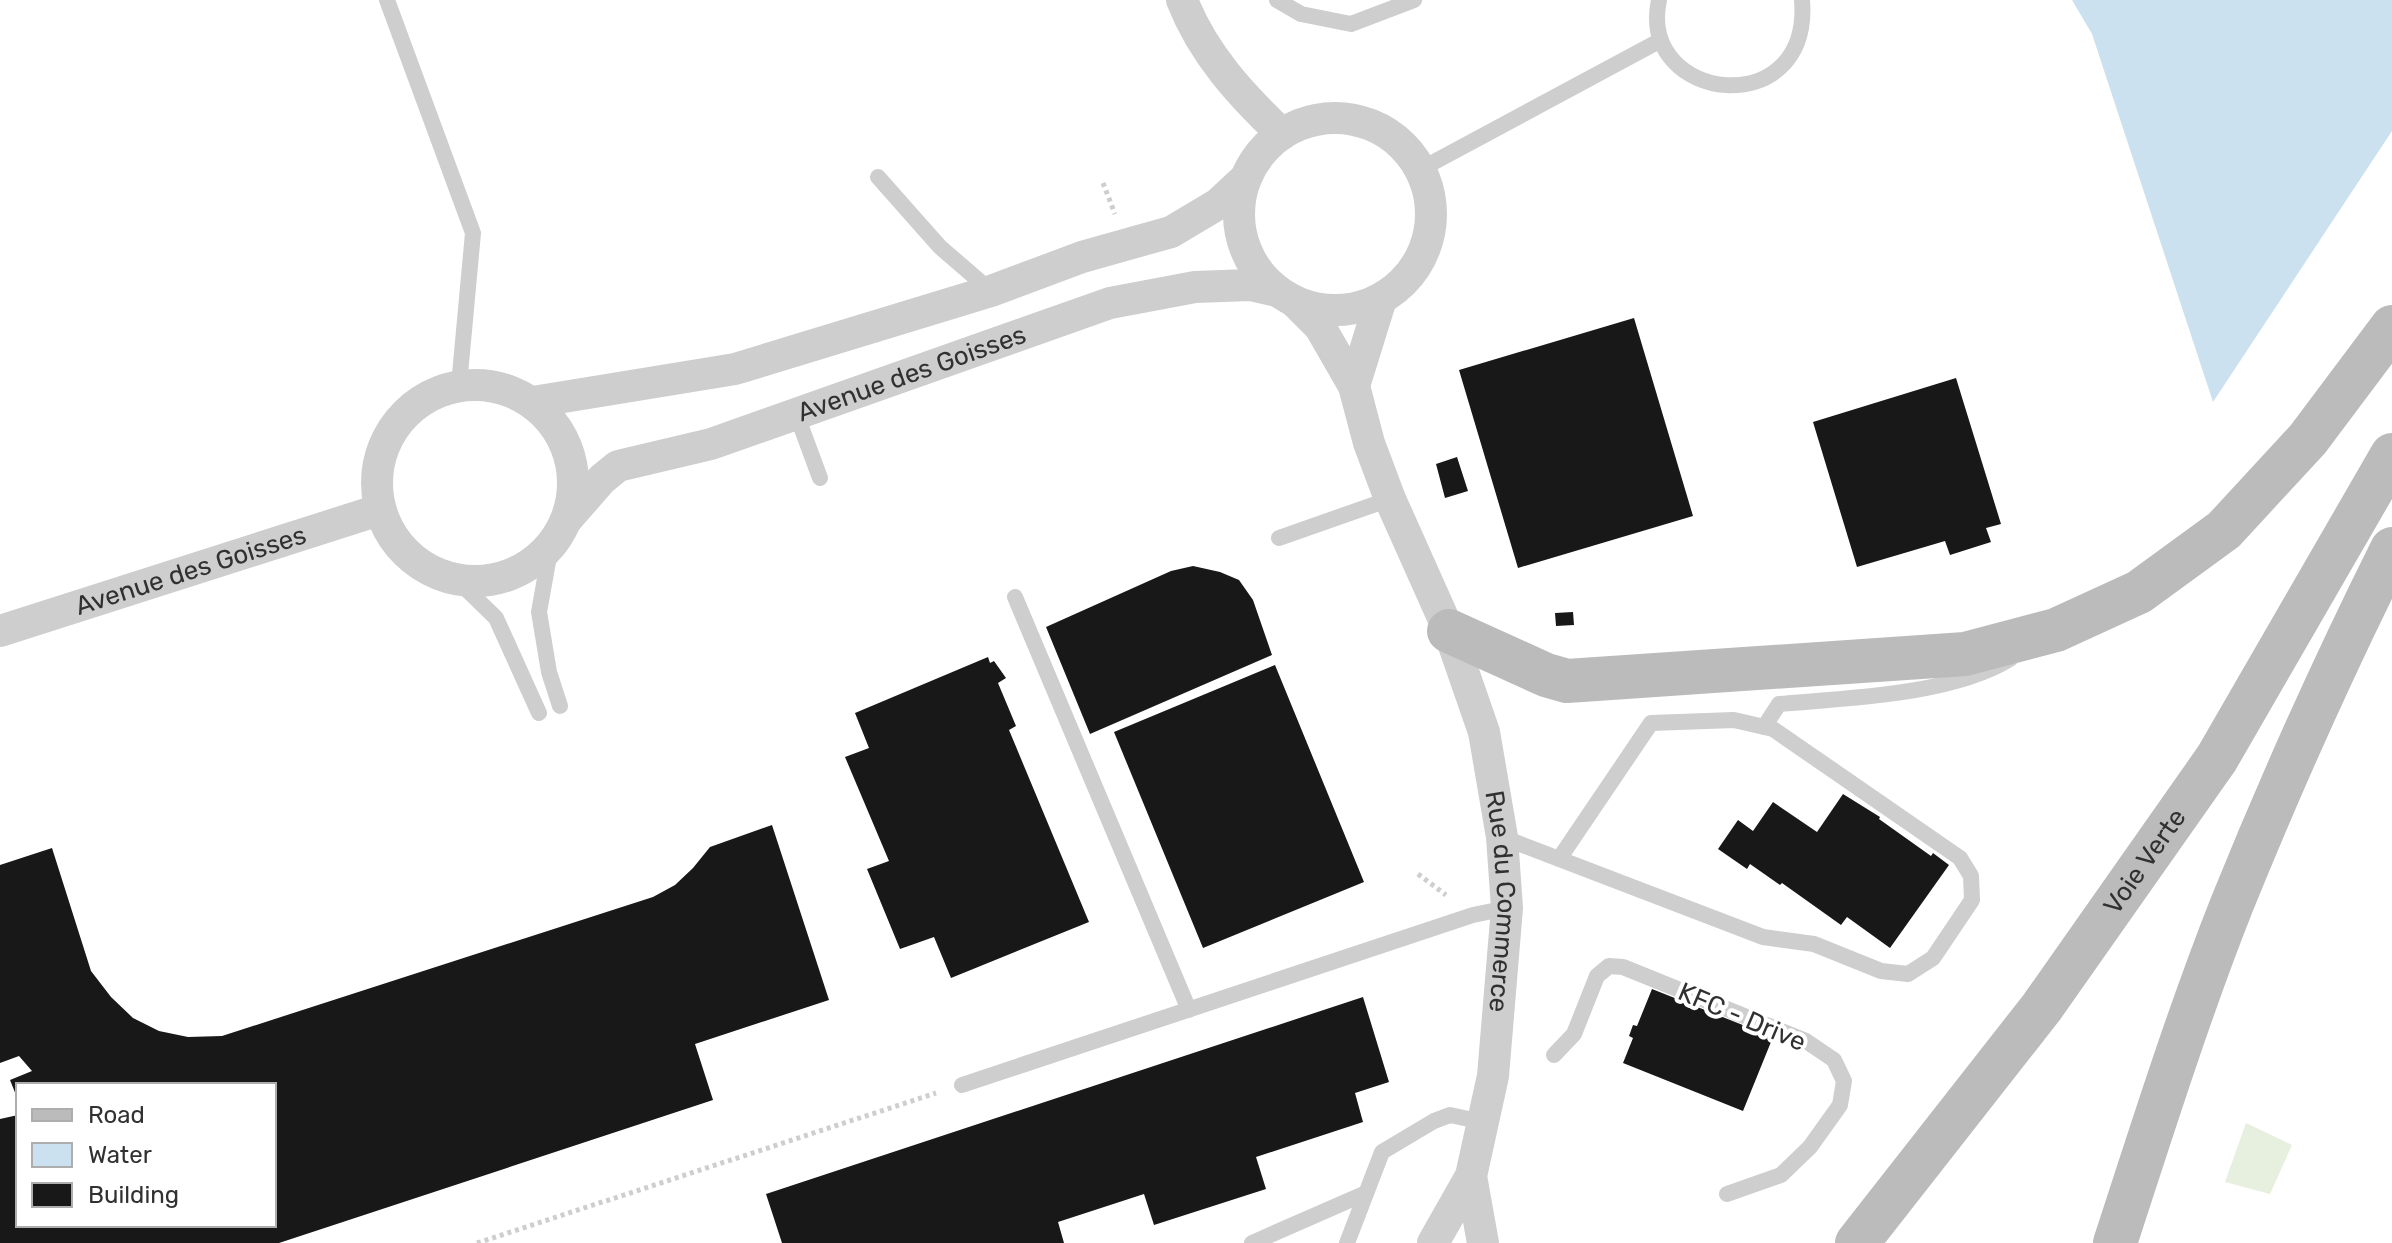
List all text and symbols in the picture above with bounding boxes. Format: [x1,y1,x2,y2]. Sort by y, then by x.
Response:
street label: Avenue des Goisses [793,318,1030,428]
street label: Avenue des Goisses [71,519,310,622]
street label: Rue du Commerce [1479,788,1523,1014]
street label: Voie Verte [2097,802,2192,920]
street label: KFC - Drive [1673,976,1811,1058]
legend [16,1083,276,1227]
text: Road [88,1101,145,1129]
text: Water [88,1141,152,1169]
text: Building [88,1181,179,1209]

